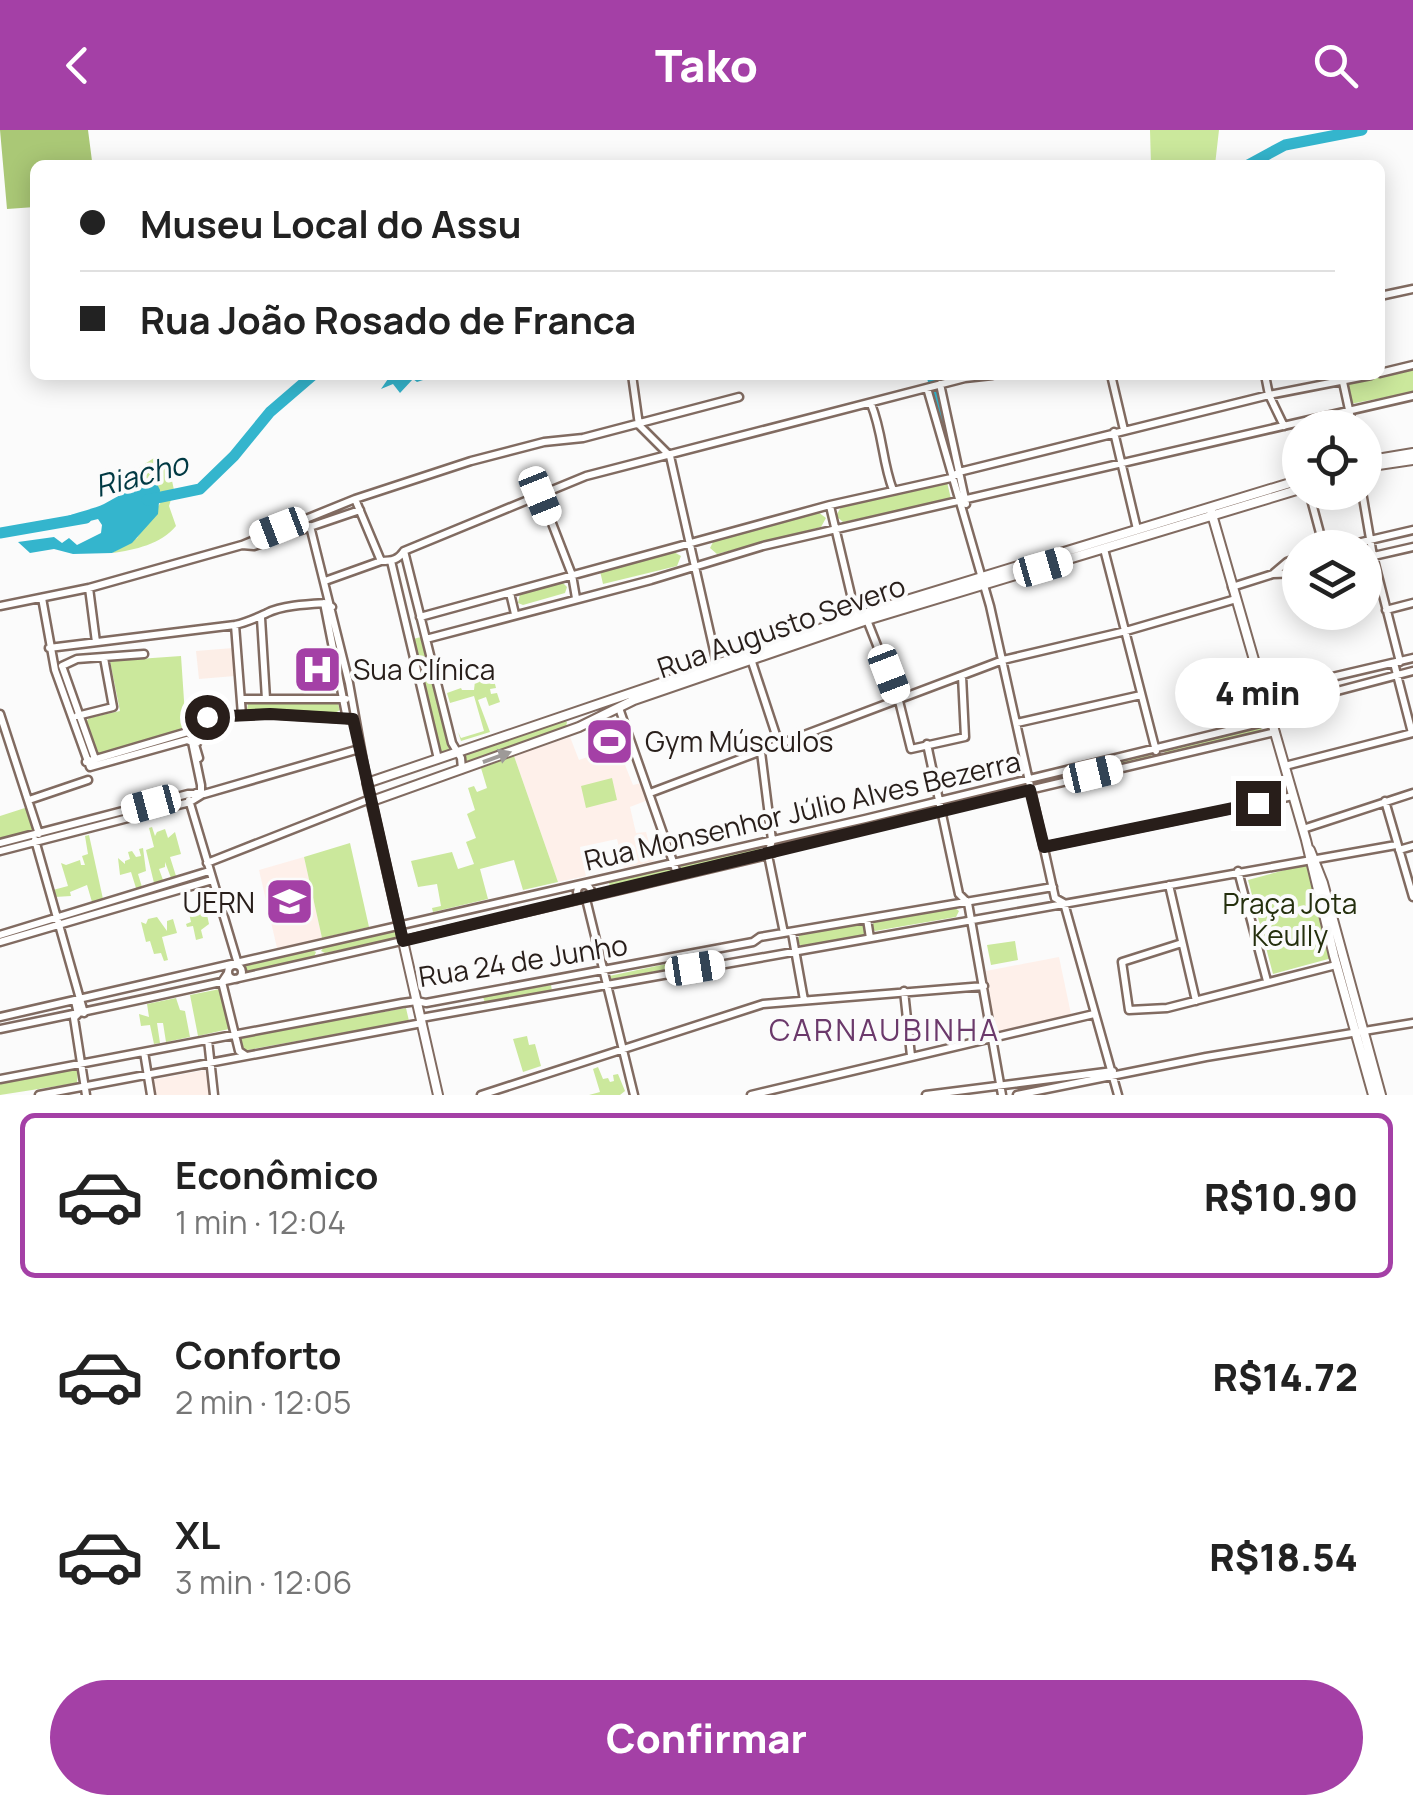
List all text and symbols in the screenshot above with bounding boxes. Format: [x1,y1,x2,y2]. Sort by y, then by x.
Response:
text: Tako [655,34,758,96]
icon: back [50,38,105,93]
icon: search [1308,38,1363,93]
text: Museu Local do Assu [140,197,521,249]
text: Rua João Rosado de Franca [140,293,636,345]
map controls [1282,410,1382,630]
button: locate [1282,410,1382,510]
water label: Riacho [90,441,194,506]
car [515,463,565,529]
car [246,503,312,553]
button: layers [1282,530,1382,630]
car [1010,544,1076,590]
street label: Rua Augusto Severo [652,566,910,686]
car [864,641,914,707]
hospital icon: Sua Clínica [292,643,344,695]
place label: Sua Clínica [353,650,495,688]
callout: 4 min [1176,658,1340,728]
text: 4 min [1215,671,1300,715]
route start [185,695,230,740]
sports icon: Gym Músculos [584,715,636,767]
place label: Gym Músculos [645,722,834,760]
street label: Rua Monsenhor Júlio Alves Bezerra [580,741,1024,879]
one-way arrow [482,748,512,763]
car [1060,753,1126,795]
route end [1236,781,1281,826]
car [118,782,184,826]
school or university icon: UERN [264,876,316,928]
place label: UERN [183,883,255,921]
park label: Praça Jota Keully [1223,884,1357,954]
street label: Rua 24 de Junho [416,925,630,995]
car [663,948,727,988]
district label: CARNAUBINHA [769,1009,1001,1050]
text: Econômico [175,1148,379,1200]
icon: car [55,1151,145,1241]
text: R$10.90 [1204,1170,1358,1222]
text: 1 min · 12:04 [175,1200,346,1244]
text: Conforto [175,1328,341,1380]
icon: car [55,1331,145,1421]
text: R$14.72 [1213,1350,1358,1402]
text: 2 min · 12:05 [175,1380,352,1424]
text: XL [175,1508,220,1560]
icon: car [55,1511,145,1601]
text: R$18.54 [1209,1530,1358,1582]
text: 3 min · 12:06 [175,1560,352,1604]
button: Confirmar [50,1680,1363,1795]

